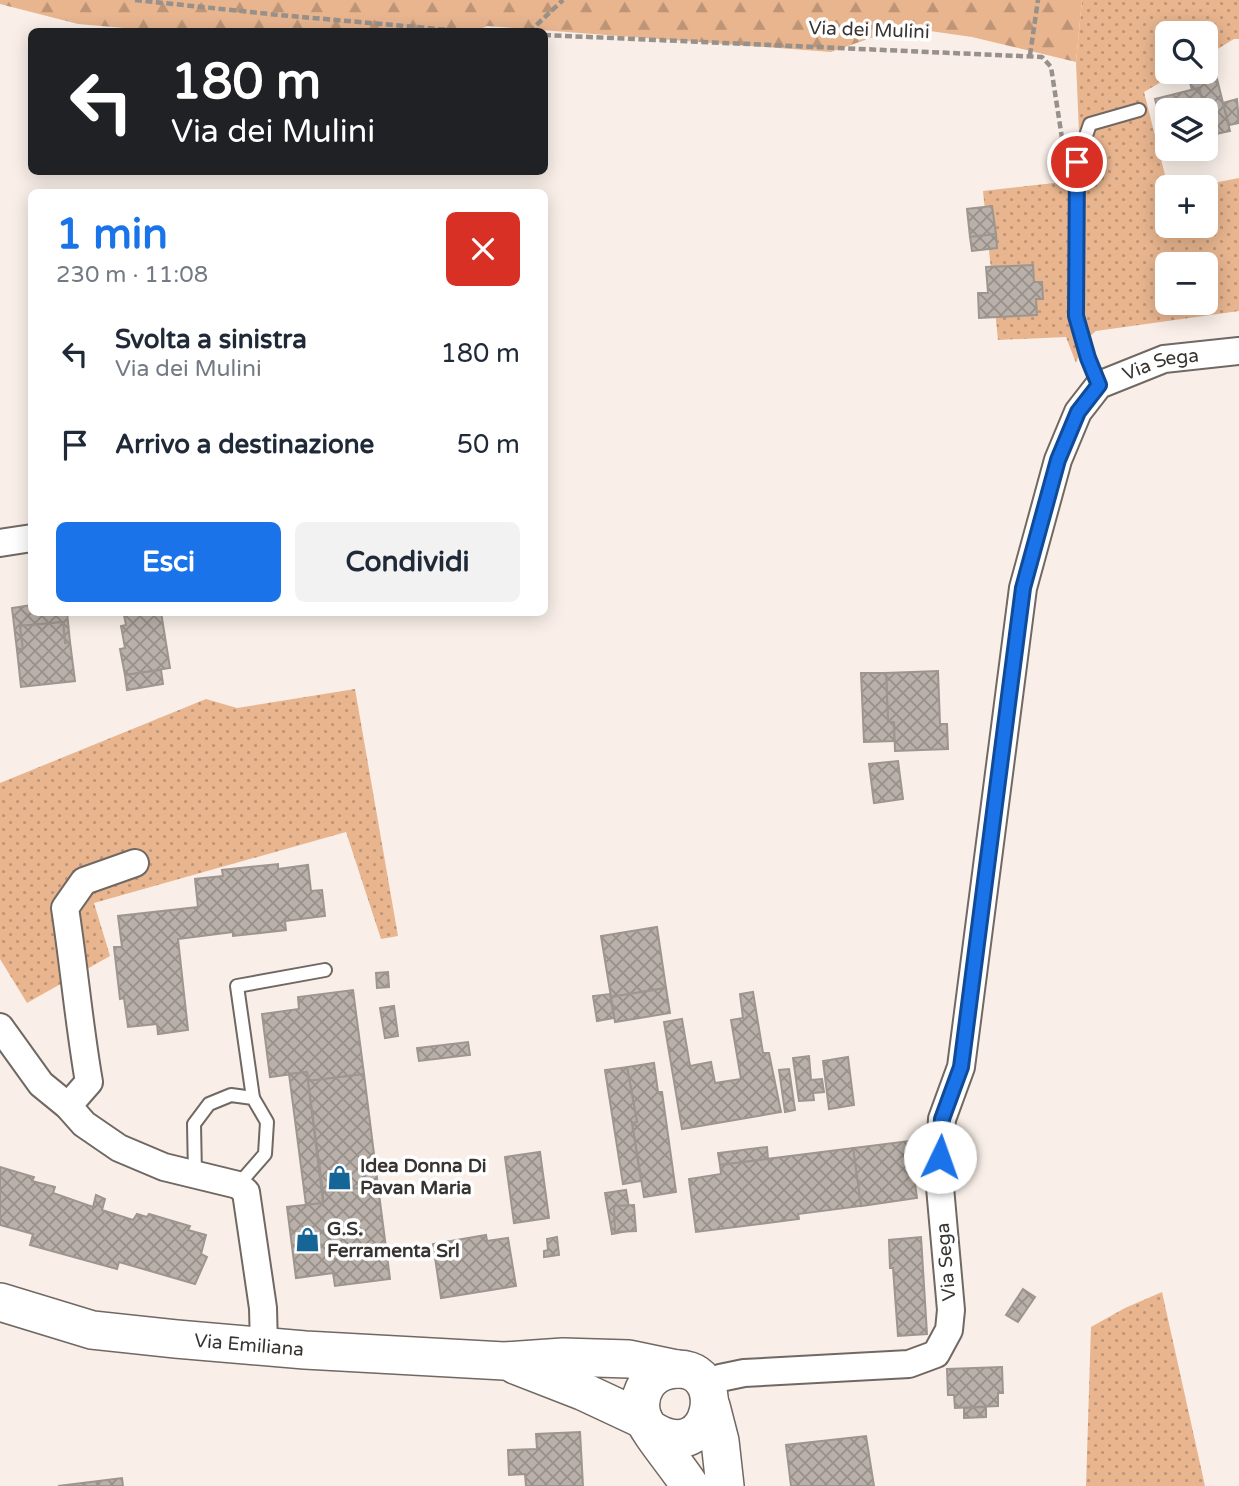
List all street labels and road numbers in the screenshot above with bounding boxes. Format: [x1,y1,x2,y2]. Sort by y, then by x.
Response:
street label: Via dei Mulini [808,17,930,43]
street label: Via Sega [1119,344,1200,385]
street label: Via Sega [932,1222,960,1302]
street label: Via Emiliana [193,1330,305,1361]

